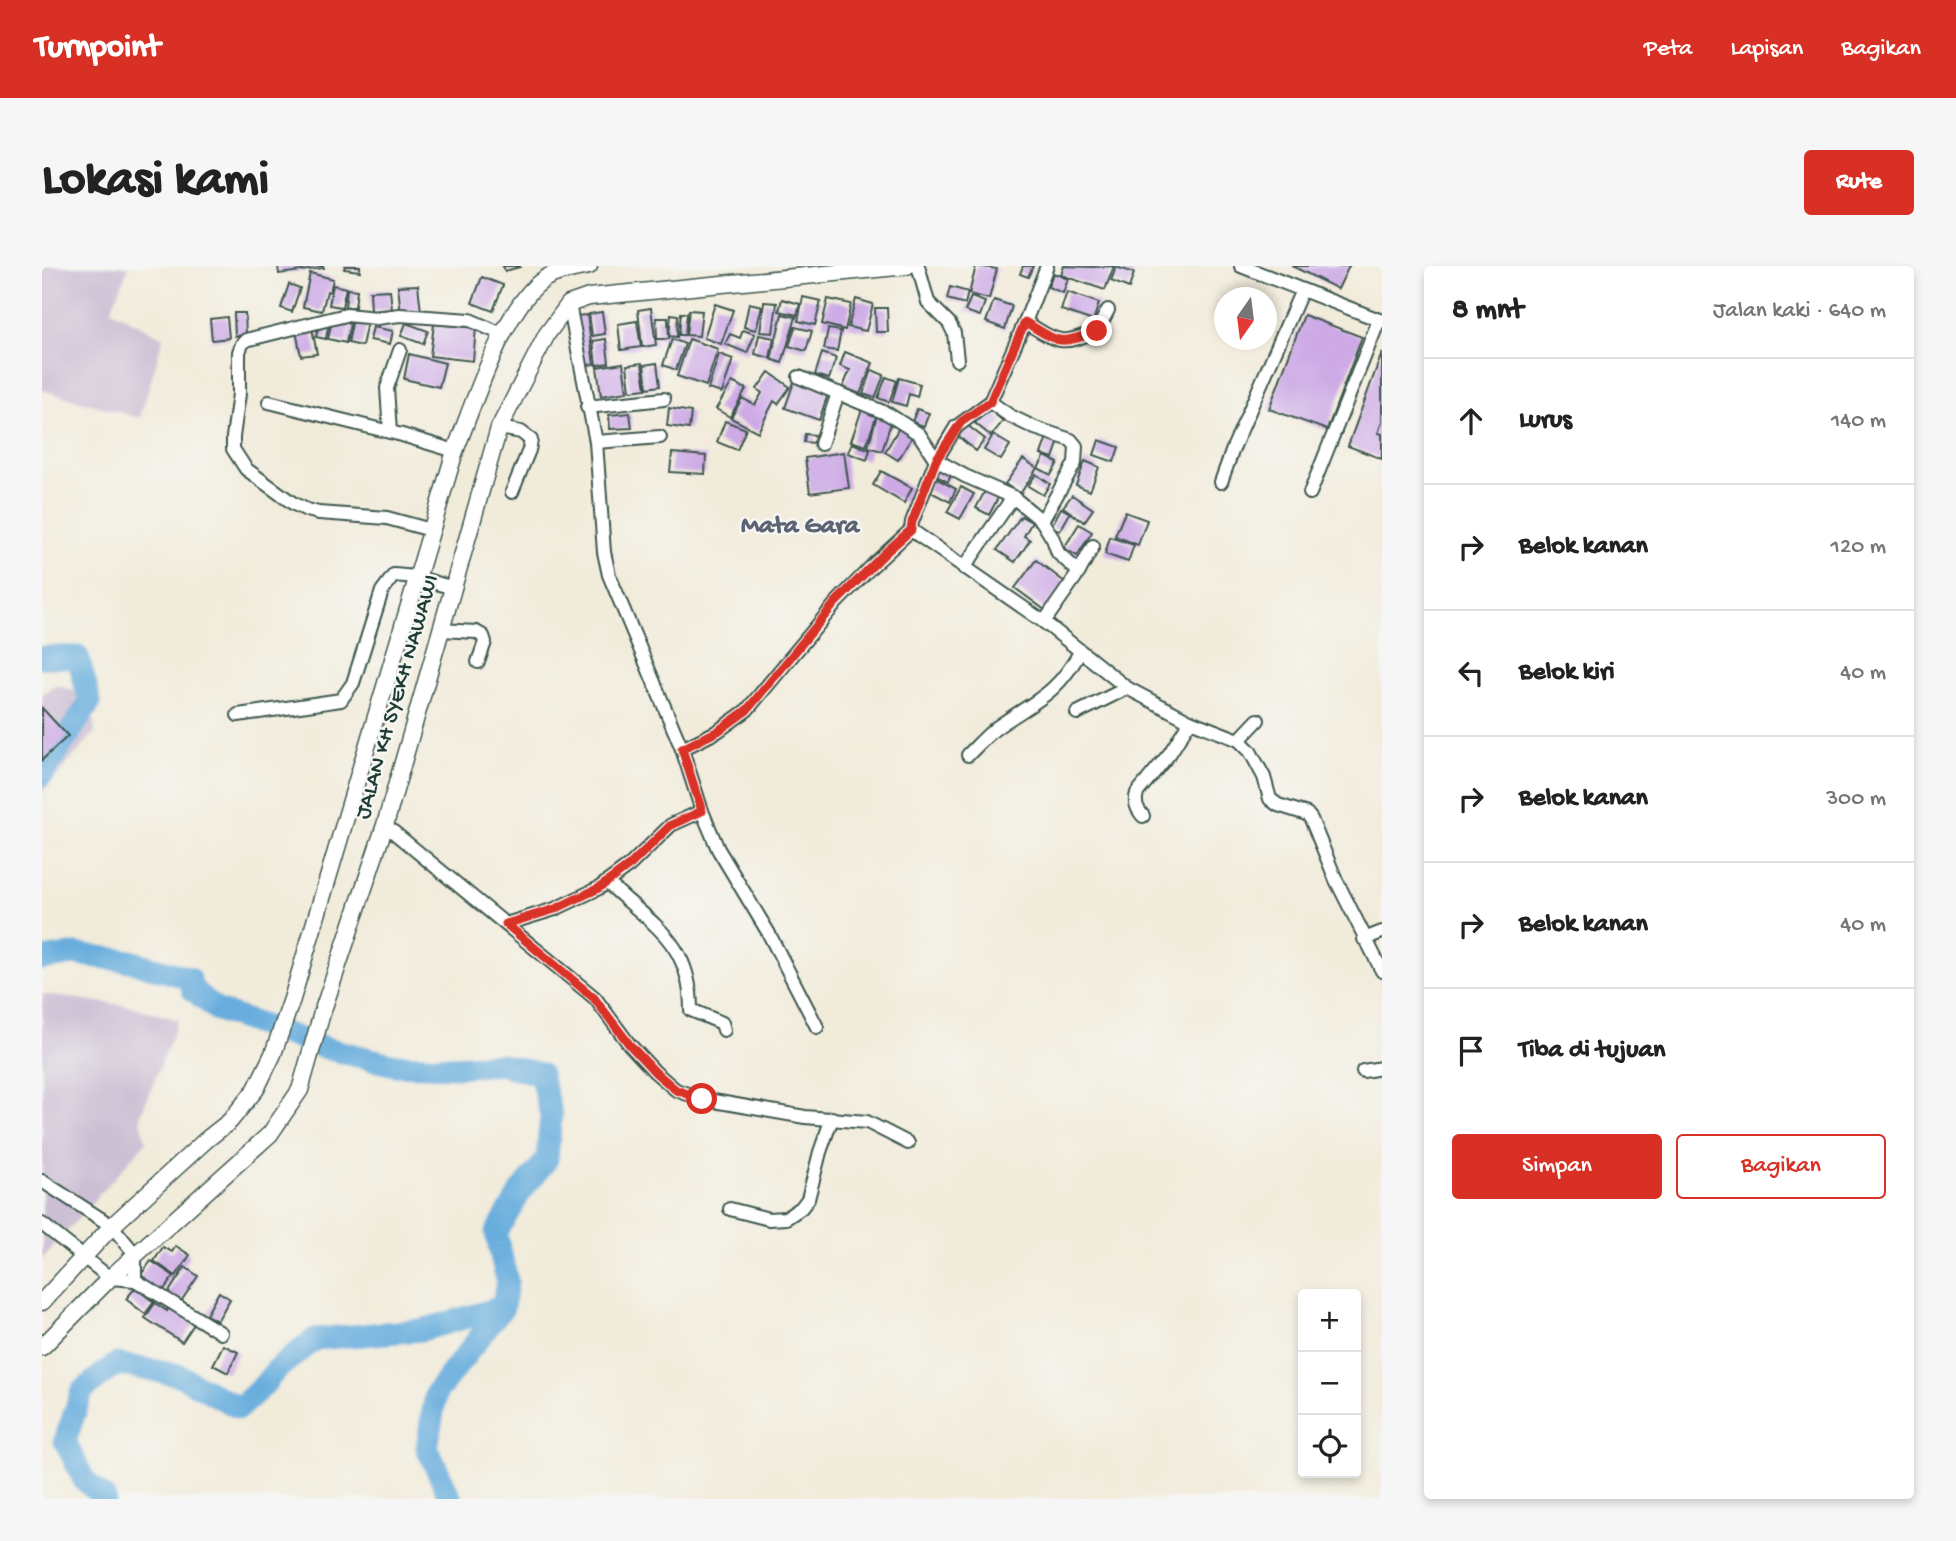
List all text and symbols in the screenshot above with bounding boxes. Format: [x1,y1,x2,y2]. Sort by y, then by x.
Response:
text: Turnpoint [35,30,160,68]
text: Peta [1644,35,1692,64]
text: Lapisan [1730,35,1803,64]
text: Bagikan [1841,35,1921,64]
button: Rute [1804,150,1914,215]
text: Lokasi kami [42,153,269,211]
north arrow [1214,287,1277,350]
text: 8 mnt [1452,294,1523,329]
text: Jalan kaki · 640 m [1713,298,1886,325]
route end [1081,315,1112,346]
icon: ahead [1452,402,1490,440]
text: Lurus [1519,406,1572,437]
text: 140 m [1831,408,1886,435]
district label: Mata Gara [741,512,861,543]
icon: right [1452,528,1490,566]
text: Belok kanan [1519,532,1648,563]
text: 120 m [1831,534,1886,561]
street label: JALAN KH SYEKH NAWAWI [350,572,446,822]
icon: left [1452,654,1490,692]
text: Belok kiri [1519,658,1615,689]
text: 40 m [1840,660,1886,687]
icon: right [1452,780,1490,818]
text: Belok kanan [1519,784,1648,815]
text: 300 m [1826,786,1886,813]
icon: right [1452,906,1490,944]
text: Belok kanan [1519,910,1648,941]
text: 40 m [1840,912,1886,939]
icon: arrive [1452,1032,1490,1070]
text: Tiba di tujuan [1519,1036,1665,1067]
route start [686,1083,717,1114]
button: Simpan [1452,1134,1662,1199]
button: Bagikan [1676,1134,1886,1199]
map controls [1298,1289,1361,1478]
button: + [1298,1289,1361,1352]
button: − [1298,1352,1361,1415]
button: locate [1298,1415,1361,1478]

